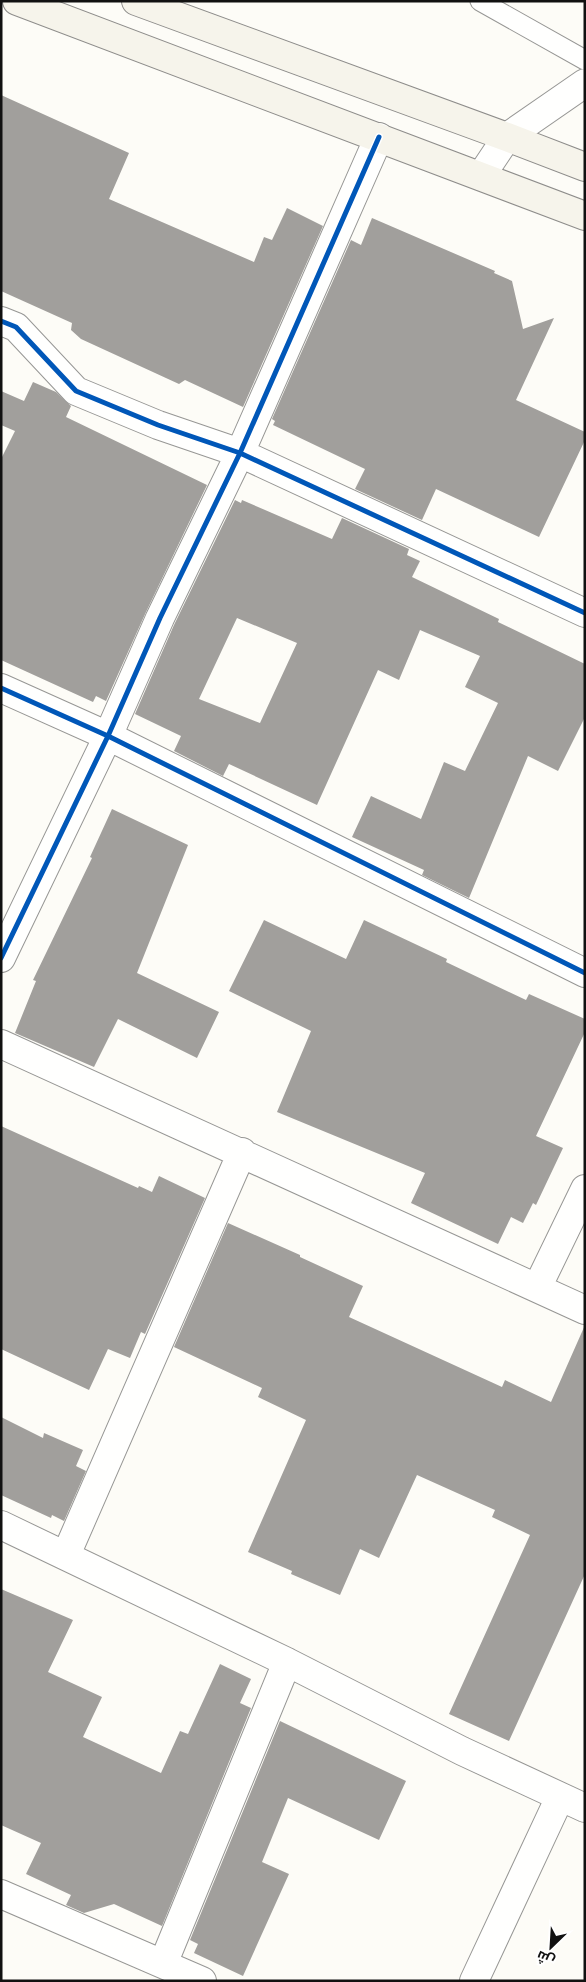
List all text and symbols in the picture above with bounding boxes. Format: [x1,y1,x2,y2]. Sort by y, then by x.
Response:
north arrow [526,1922,576,1972]
text: ش [534,1947,557,1971]

